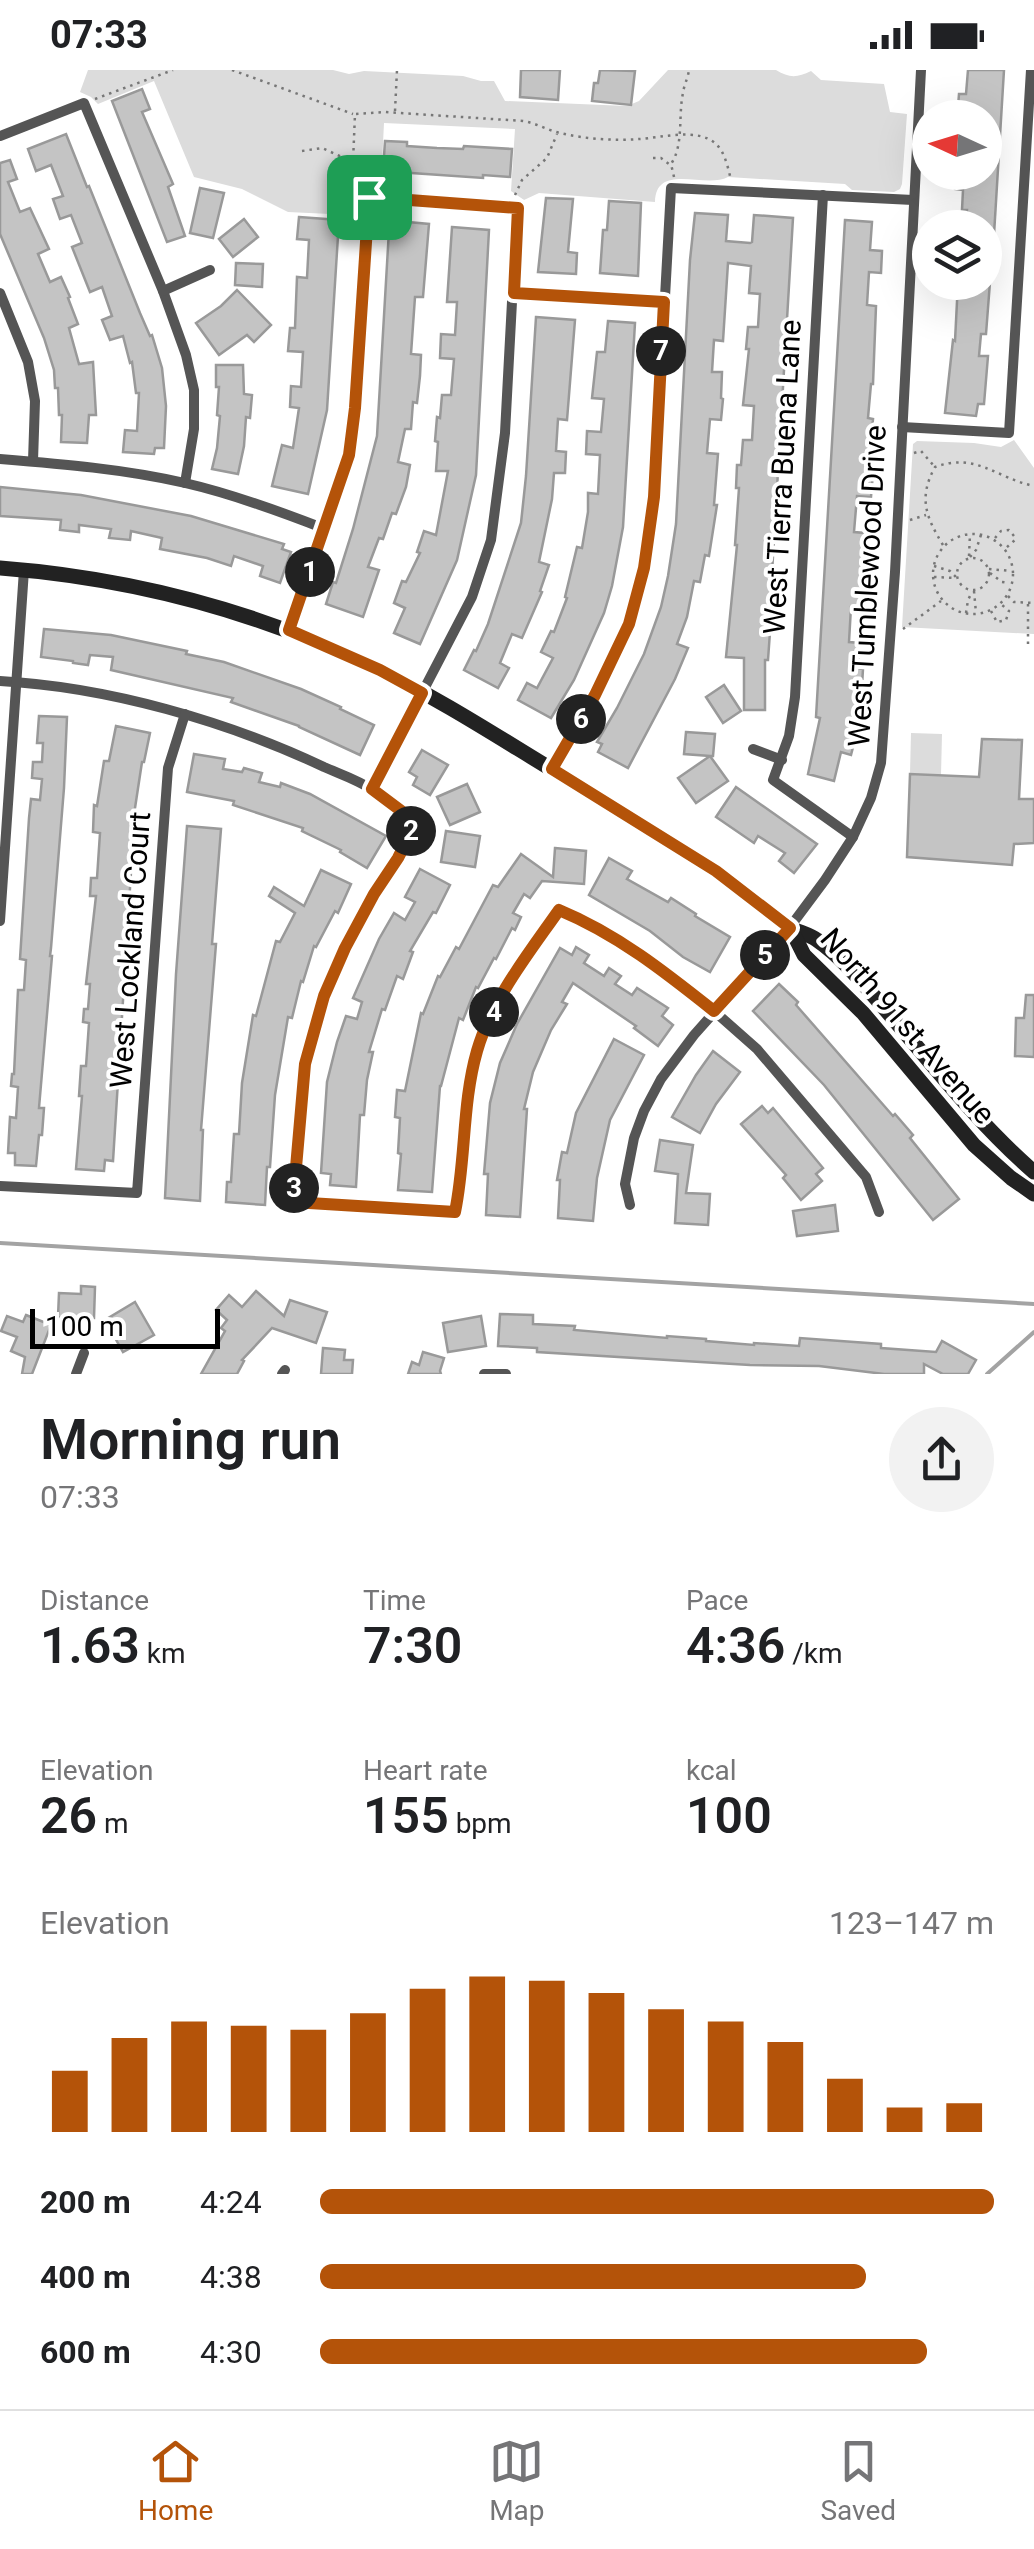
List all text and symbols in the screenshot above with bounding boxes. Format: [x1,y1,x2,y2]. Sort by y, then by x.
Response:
text: 07:33 [50,13,148,57]
north arrow [912,100,1002,190]
map controls [912,100,1002,300]
pin [327,155,412,240]
icon: arrive [342,170,397,225]
button: layers [912,210,1002,300]
street label: West Tierra Buena Lane [756,319,808,635]
pin: 7 [636,326,686,376]
text: 7 [653,334,669,367]
street label: West Tumblewood Drive [841,424,893,748]
pin: 1 [285,547,335,597]
text: 1 [302,555,318,588]
pin: 6 [556,694,606,744]
text: 6 [573,702,589,735]
pin: 2 [386,806,436,856]
street label: West Lockland Court [103,810,157,1090]
text: 2 [403,814,419,847]
street label: North 91st Avenue [814,921,1002,1131]
pin: 5 [740,930,790,980]
text: 5 [757,938,773,971]
pin: 4 [469,987,519,1037]
text: 4 [486,995,502,1028]
pin: 3 [269,1163,319,1213]
text: 3 [286,1171,302,1204]
scale bar [30,1304,220,1348]
text: 100 m [45,1310,124,1343]
button: share [889,1407,994,1512]
text: Morning run [40,1408,341,1472]
text: 07:33 [40,1478,120,1516]
text: Distance [40,1584,149,1617]
text: Time [363,1584,426,1617]
text: Pace [686,1584,748,1617]
text: 1.63 [40,1617,140,1675]
text: 7:30 [363,1617,462,1675]
text: 4:36 [686,1617,785,1675]
text: km [140,1637,186,1670]
text: /km [785,1637,843,1670]
text: Elevation [40,1754,153,1787]
text: Heart rate [363,1754,488,1787]
text: kcal [686,1754,737,1787]
text: 26 [40,1787,97,1845]
text: 155 [363,1787,449,1845]
text: 100 [686,1787,772,1845]
text: m [97,1807,129,1840]
text: bpm [449,1807,512,1840]
text: Elevation [40,1904,170,1942]
text: 123–147 m [829,1904,994,1942]
text: 200 m [40,2183,131,2221]
text: 4:24 [200,2183,262,2221]
text: 400 m [40,2258,131,2296]
text: 4:38 [200,2258,262,2296]
text: 600 m [40,2333,131,2371]
text: 4:30 [200,2333,262,2371]
tab: Home [138,2434,213,2527]
tab: Map [489,2434,545,2527]
tab: Saved [820,2434,896,2527]

